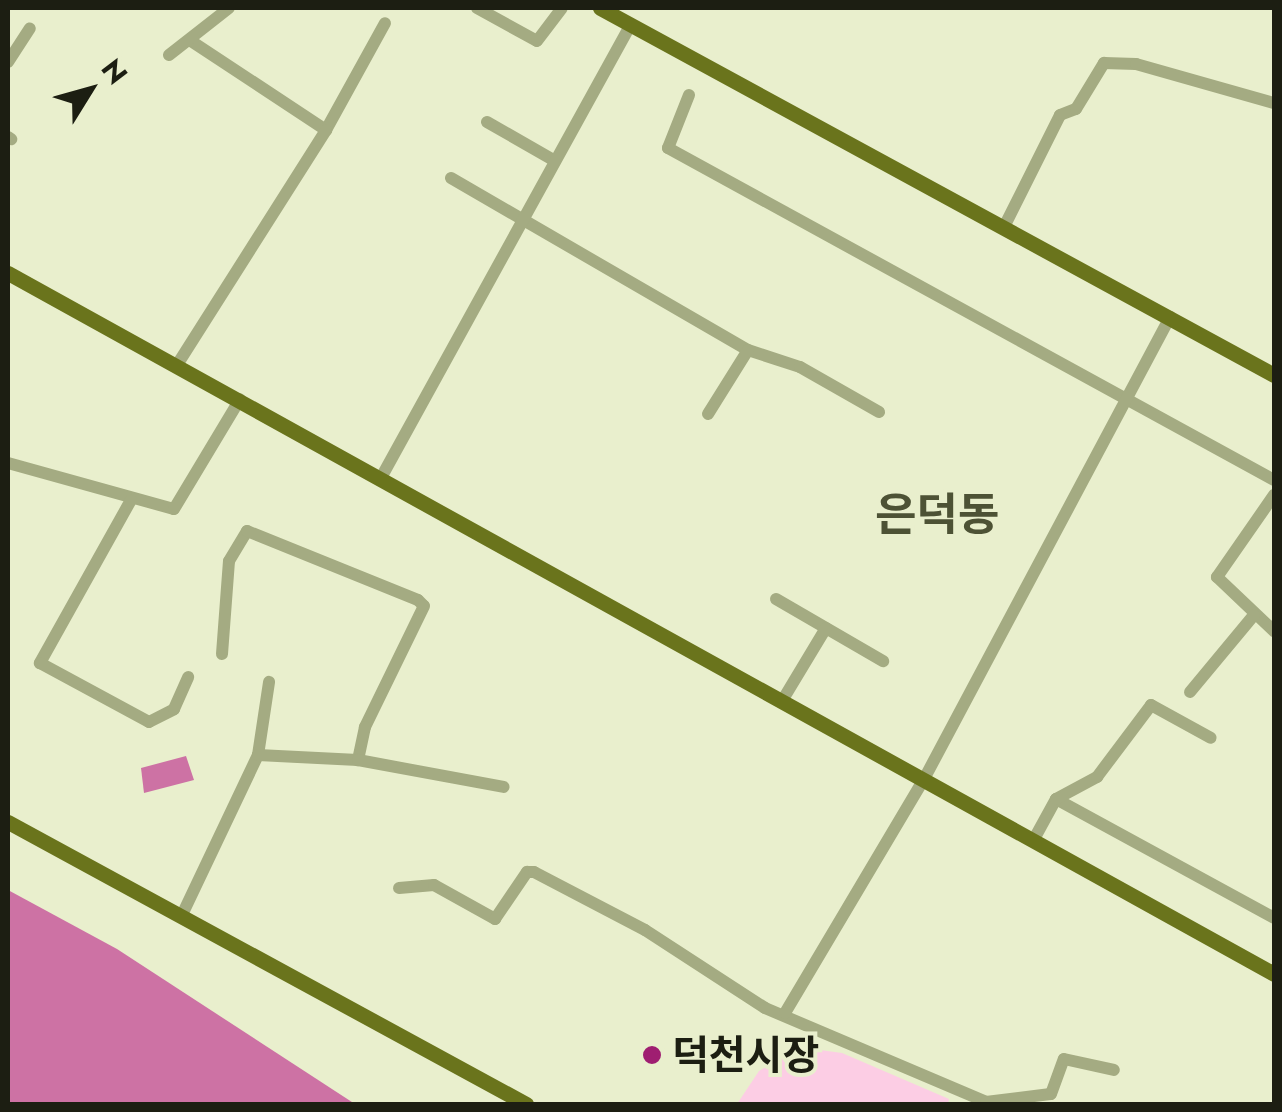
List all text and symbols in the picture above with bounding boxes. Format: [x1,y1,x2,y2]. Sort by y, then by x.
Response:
north arrow [40,40,140,140]
text: N [91,50,137,93]
district label: 은덕동 [875,488,999,542]
place label: 덕천시장 [672,1031,819,1079]
marker: 덕천시장 [641,1044,663,1066]

